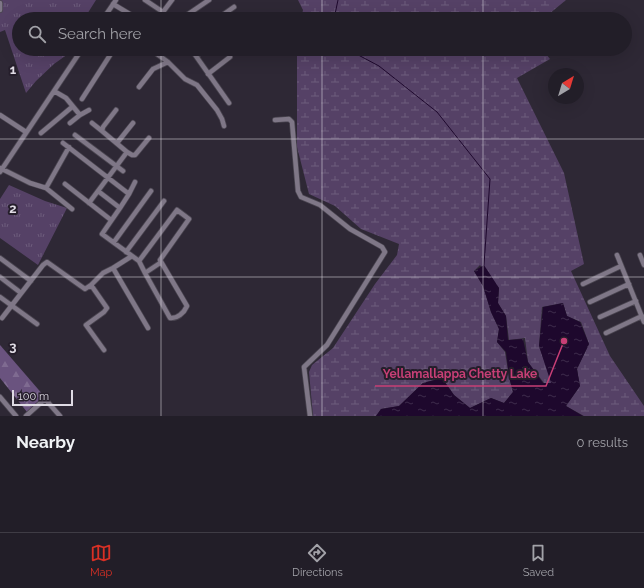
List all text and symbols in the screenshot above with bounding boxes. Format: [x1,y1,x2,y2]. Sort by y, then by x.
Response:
search box [12,12,632,56]
icon: search [26,23,48,45]
text: Search here [58,25,141,43]
text: 1 [10,62,17,77]
north arrow [548,68,584,104]
text: 2 [9,201,17,216]
text: 3 [9,339,17,354]
callout: Yellamallappa Chetty Lake [375,362,546,386]
text: Yellamallappa Chetty Lake [383,367,537,381]
scale bar [12,388,73,407]
text: 100 m [18,390,49,403]
text: Nearby [16,432,75,452]
text: 0 results [577,435,628,450]
tab: Map [90,542,112,579]
tab: Directions [292,542,343,579]
tab: Saved [523,542,554,579]

